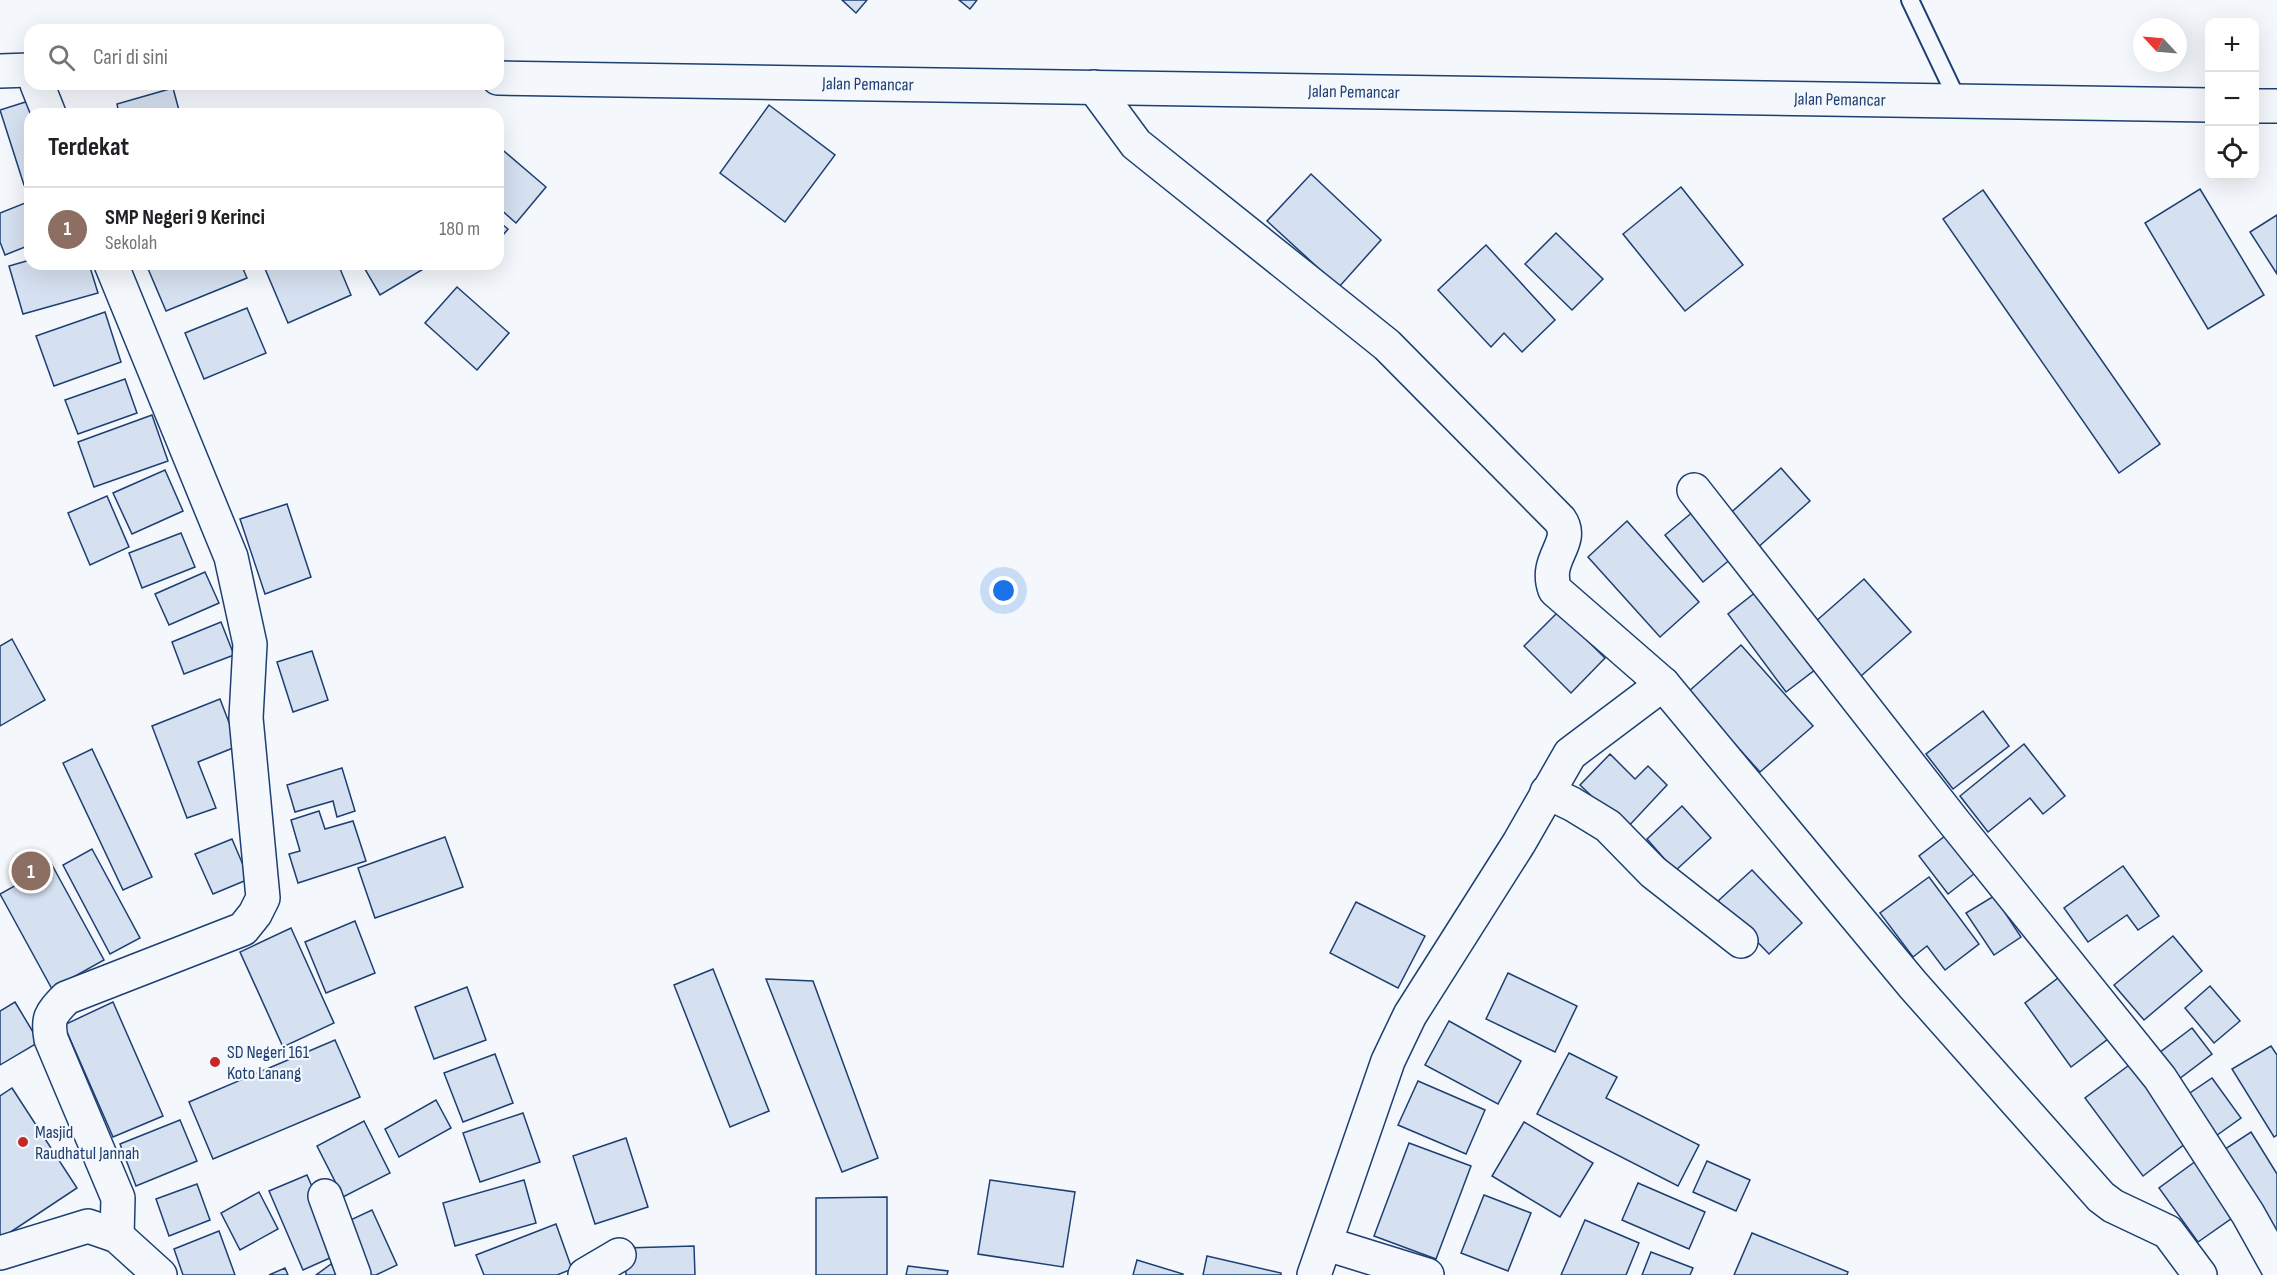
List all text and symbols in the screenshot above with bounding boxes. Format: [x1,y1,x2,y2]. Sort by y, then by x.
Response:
north arrow [2133,18,2187,72]
map controls [2205,18,2259,180]
button: + [2205,18,2259,72]
search box [24,24,504,90]
icon: search [45,41,78,74]
text: Cari di sini [93,44,168,71]
button: − [2205,72,2259,126]
street label: Jalan Pemancar [821,73,914,95]
street label: Jalan Pemancar [1307,80,1400,103]
street label: Jalan Pemancar [1793,88,1886,110]
button: locate [2205,126,2259,180]
text: Terdekat [48,132,129,163]
text: SMP Negeri 9 Kerinci [105,204,265,231]
text: 1 [64,217,71,241]
text: 180 m [439,217,480,241]
text: Sekolah [105,231,157,255]
your location [989,576,1018,605]
pin: 1 [12,848,51,894]
place label: SD Negeri 161 Koto Lanang [227,1042,310,1084]
marker: SD Negeri 161 Koto Lanang [208,1055,222,1069]
place label: Masjid Raudhatul Jannah [35,1122,140,1164]
marker: Masjid Raudhatul Jannah [16,1135,30,1149]

